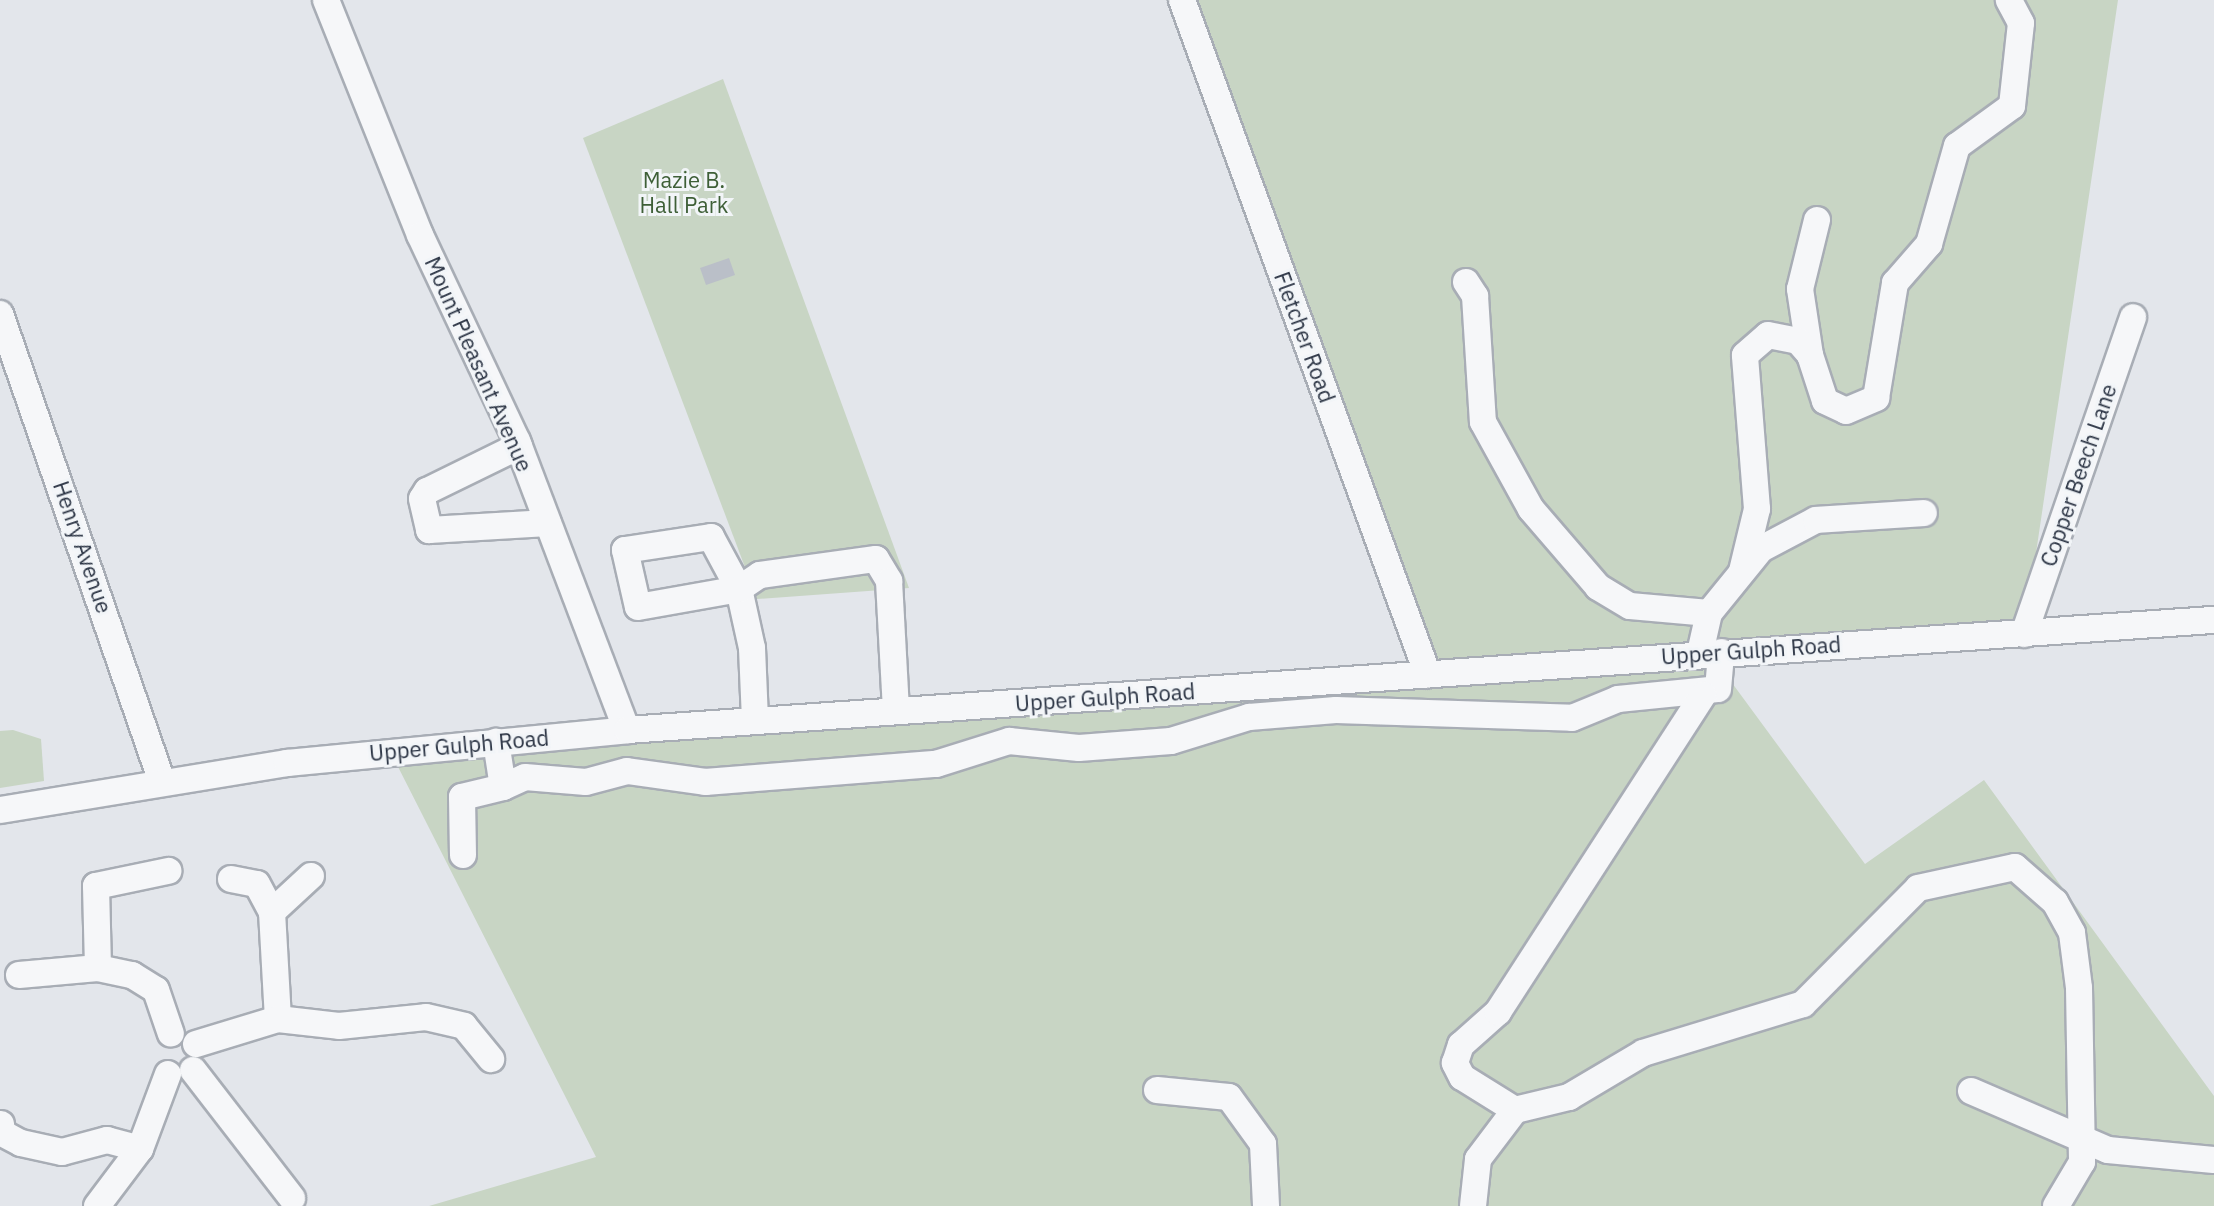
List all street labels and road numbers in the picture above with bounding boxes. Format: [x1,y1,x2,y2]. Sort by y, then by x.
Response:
street label: Mount Pleasant Avenue [420,252,538,476]
street label: Fletcher Road [1269,268,1341,406]
street label: Copper Beech Lane [2034,380,2122,570]
street label: Henry Avenue [48,477,118,617]
street label: Upper Gulph Road [1660,631,1842,669]
street label: Upper Gulph Road [1014,678,1196,716]
street label: Upper Gulph Road [368,724,550,766]

